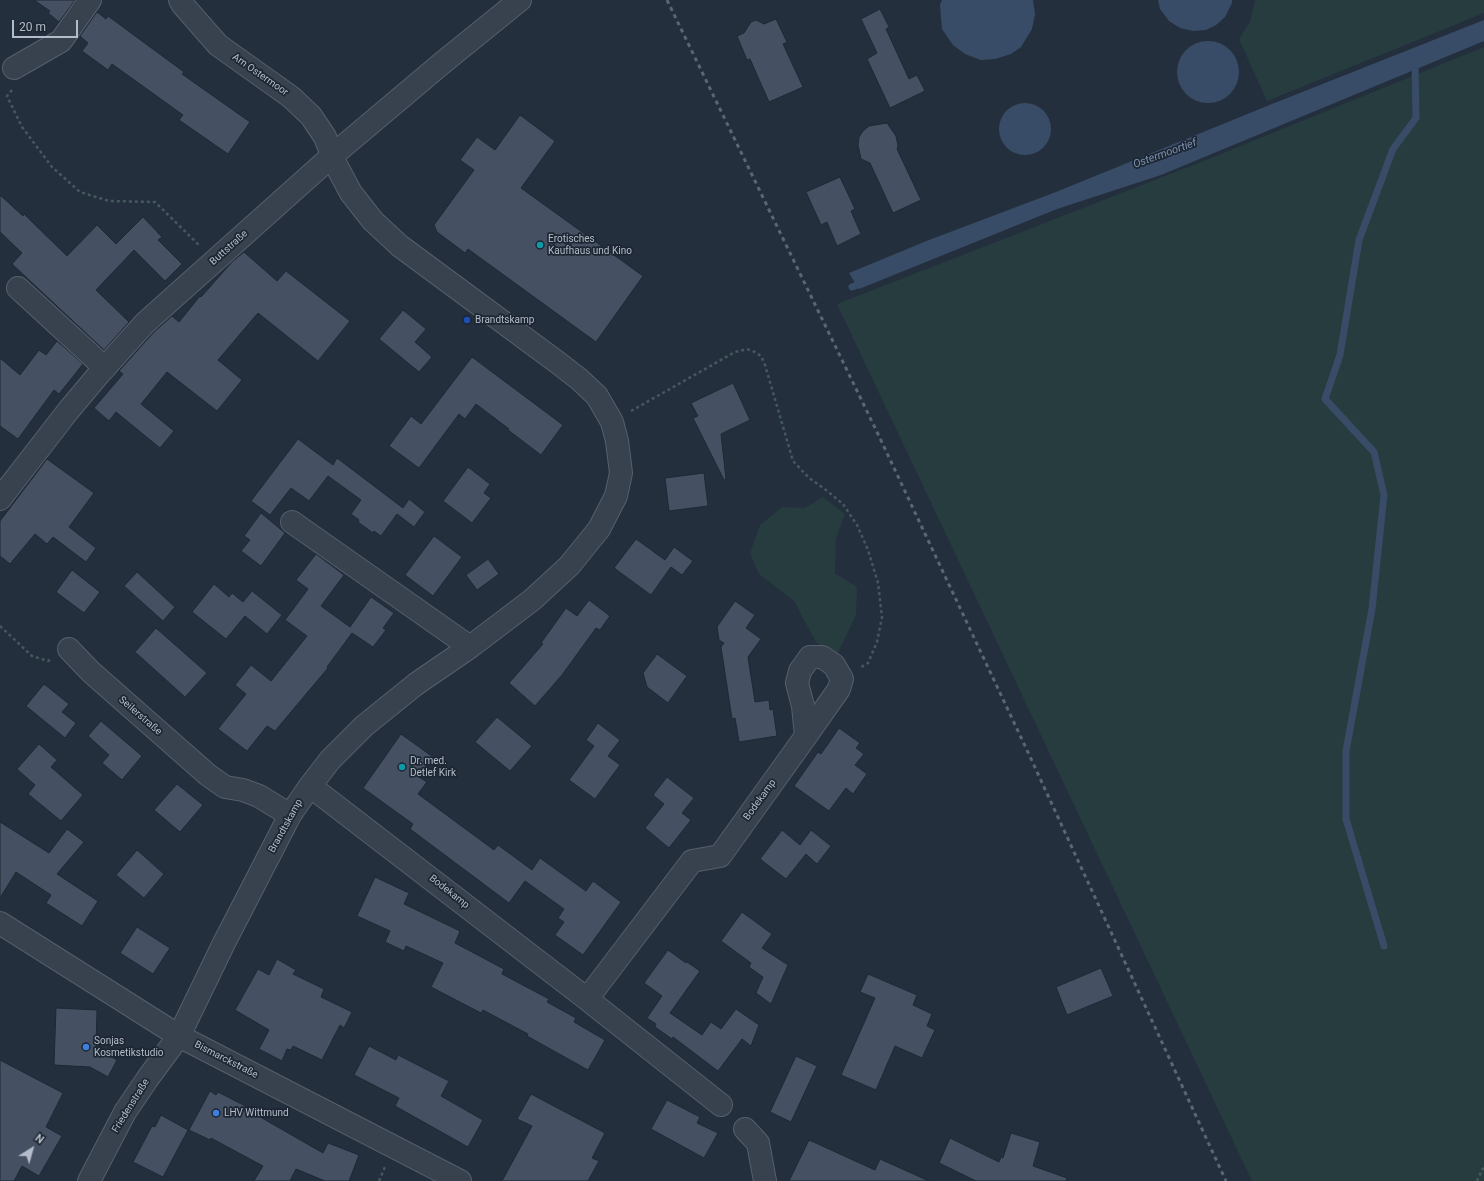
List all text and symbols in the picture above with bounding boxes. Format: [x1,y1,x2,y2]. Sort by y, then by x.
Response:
scale bar [14,12,80,38]
text: 20 m [19,20,46,34]
street label: Am Ostermoor [230,51,290,99]
water label: Ostermoortief [1132,136,1198,172]
street label: Buttstraße [208,228,250,268]
place label: Erotisches Kaufhaus und Kino [548,233,632,256]
marker: Erotisches Kaufhaus und Kino [535,240,545,250]
place label: Brandtskamp [475,314,534,326]
marker: Brandtskamp [462,315,472,325]
street label: Seilerstraße [116,694,164,738]
place label: Dr. med. Detlef Kirk [410,755,456,778]
marker: Dr. med. Detlef Kirk [397,762,407,772]
street label: Bodekamp [741,777,779,823]
street label: Brandtskamp [266,797,306,855]
street label: Bodekamp [426,873,472,911]
place label: Sonjas Kosmetikstudio [94,1035,164,1058]
street label: Bismarckstraße [192,1039,260,1081]
marker: Sonjas Kosmetikstudio [81,1042,91,1052]
street label: Friedenstraße [110,1077,152,1135]
place label: LHV Wittmund [224,1107,289,1119]
marker: LHV Wittmund [211,1108,221,1118]
north arrow [12,1129,52,1169]
text: N [33,1131,47,1147]

